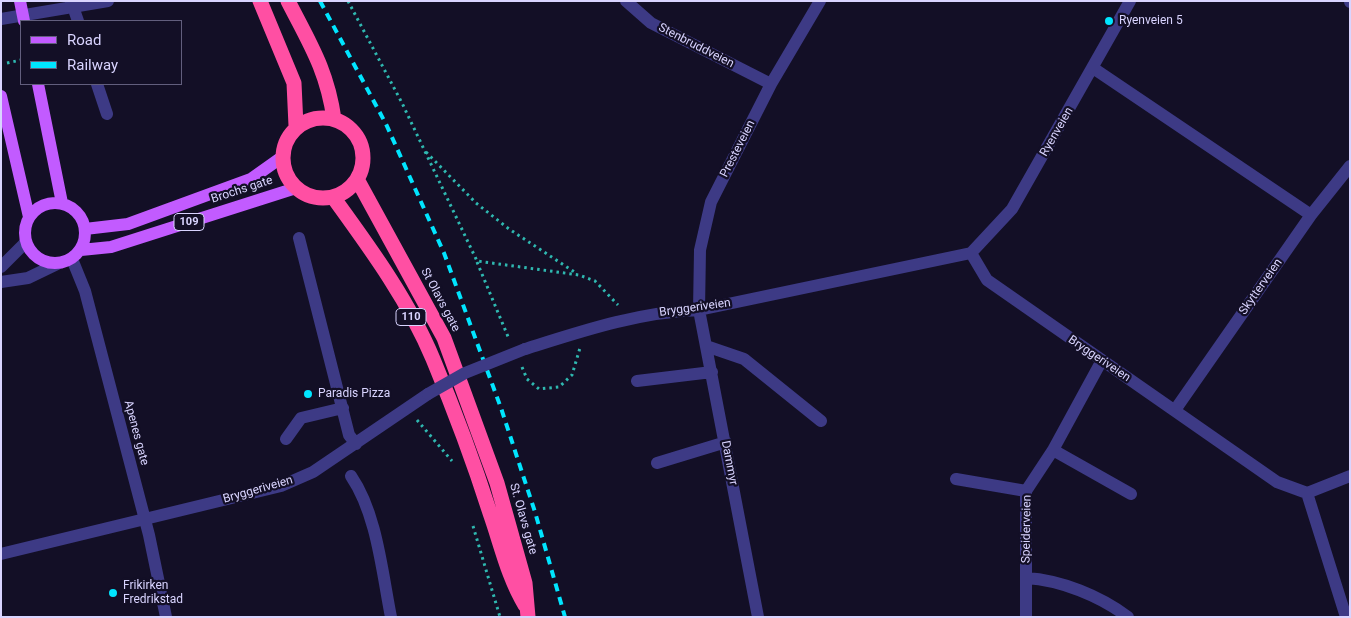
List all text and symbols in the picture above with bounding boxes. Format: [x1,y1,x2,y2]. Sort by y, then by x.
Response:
place label: Ryenveien 5 [1119,14,1183,28]
marker: Ryenveien 5 [1103,15,1115,27]
legend [20,20,182,85]
street label: Stenbruddveien [656,21,736,71]
text: Road [67,31,101,49]
text: Railway [67,56,118,74]
street label: Ryenveien [1037,105,1077,159]
street label: Presteveien [717,118,759,180]
street label: Brochs gate [209,173,275,207]
road number: 109 [174,213,204,230]
street label: Skytterveien [1236,256,1286,318]
street label: St Olavs gate [417,266,463,334]
street label: Bryggeriveien [658,296,732,320]
road number: 110 [396,308,426,326]
street label: Bryggeriveien [1065,333,1133,385]
place label: Paradis Pizza [318,387,390,401]
marker: Paradis Pizza [302,388,314,400]
street label: Apenes gate [120,399,152,467]
street label: Dammyr [718,439,740,487]
street label: Bryggeriveien [221,473,295,507]
street label: St. Olavs gate [506,482,540,556]
street label: Speiderveien [1019,495,1035,563]
place label: Frikirken Fredrikstad [123,579,183,607]
marker: Frikirken Fredrikstad [107,587,119,599]

